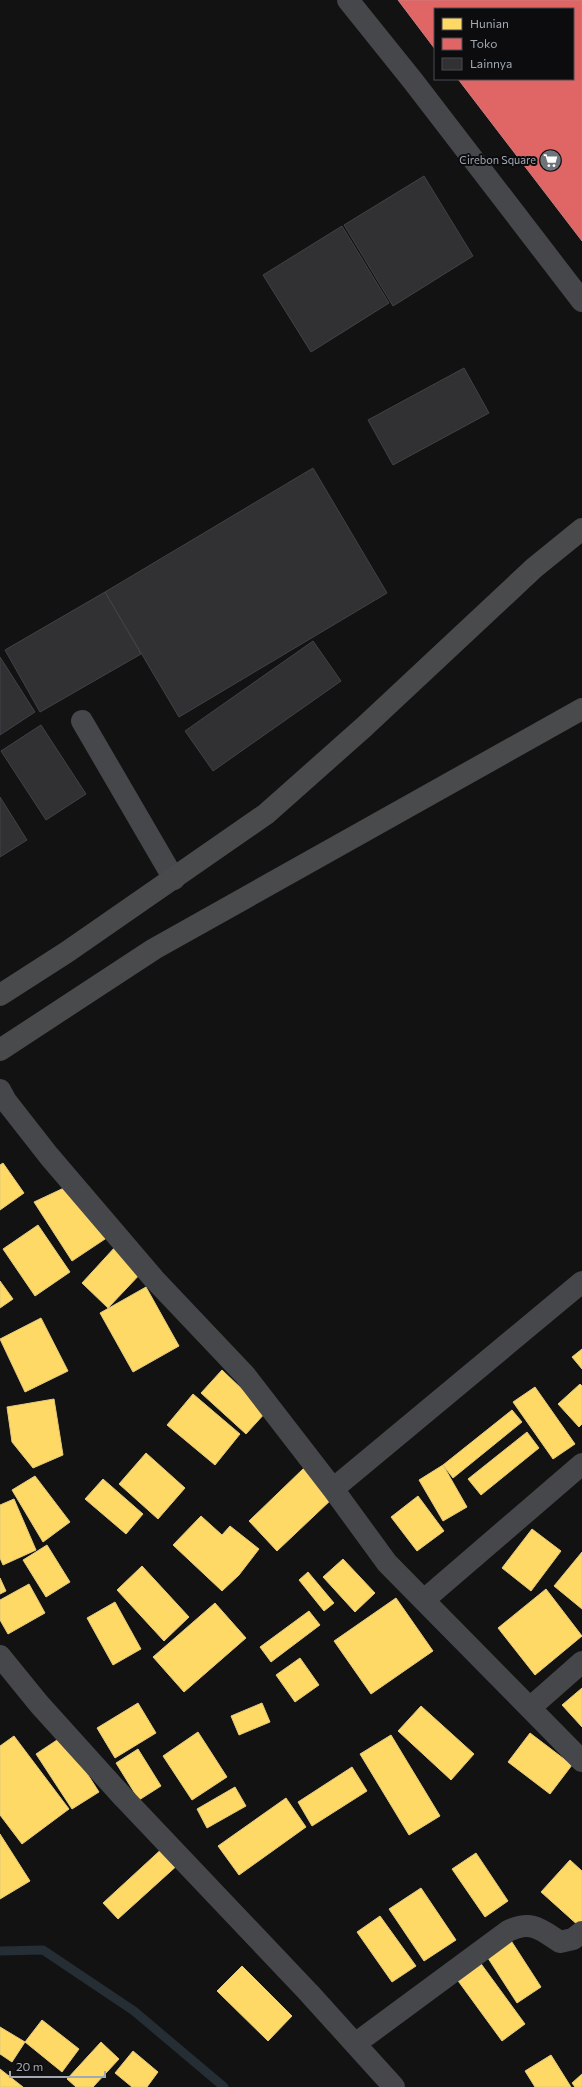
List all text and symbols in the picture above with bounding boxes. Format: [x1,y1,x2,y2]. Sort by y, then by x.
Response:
legend [434,8,574,80]
text: Hunian [470,16,509,30]
text: Toko [470,36,497,50]
text: Lainnya [470,56,512,70]
supermarket icon: Cirebon Square [538,147,564,173]
place label: Cirebon Square [459,153,536,166]
scale bar [10,2053,105,2079]
text: 20 m [16,2059,43,2073]

